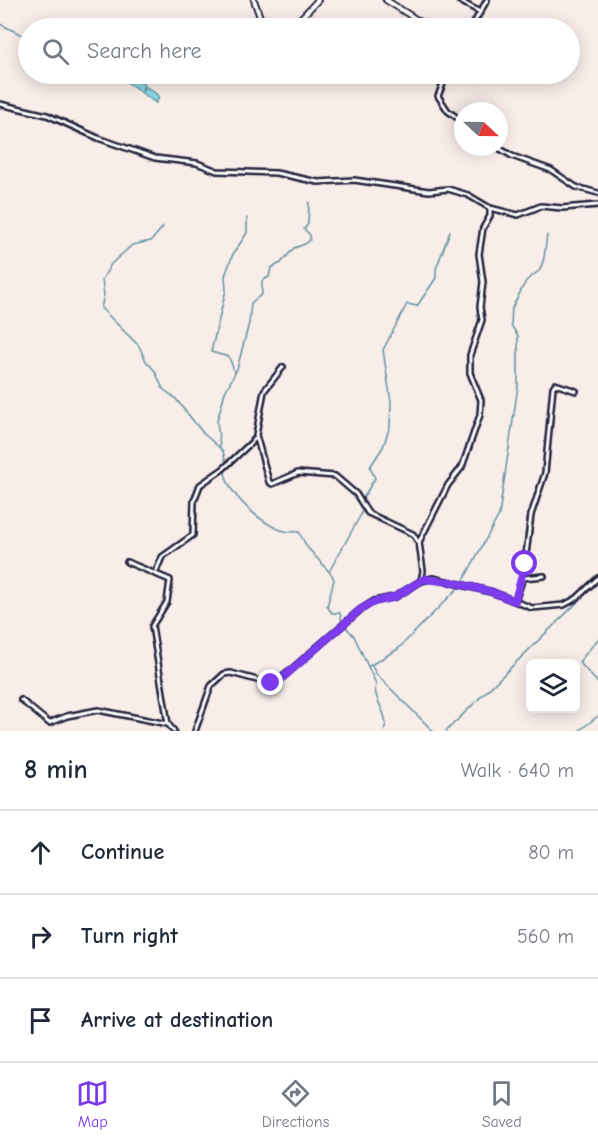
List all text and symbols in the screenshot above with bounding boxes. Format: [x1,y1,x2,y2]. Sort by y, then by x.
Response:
search box [18,18,580,84]
icon: search [39,35,72,68]
text: Search here [87,38,202,64]
north arrow [454,102,508,156]
route start [511,550,537,576]
map controls [526,659,580,713]
button: layers [526,659,580,713]
route end [257,669,283,695]
text: 8 min [24,755,88,785]
text: Walk · 640 m [461,759,574,782]
icon: ahead [24,836,57,869]
text: Continue [81,839,164,865]
text: 80 m [528,841,574,864]
icon: right [24,920,57,953]
text: Turn right [81,923,178,949]
text: 560 m [517,925,574,948]
icon: arrive [24,1004,57,1037]
text: Arrive at destination [81,1007,273,1033]
tab: Map [76,1077,109,1131]
tab: Directions [262,1077,329,1131]
tab: Saved [482,1077,522,1131]

